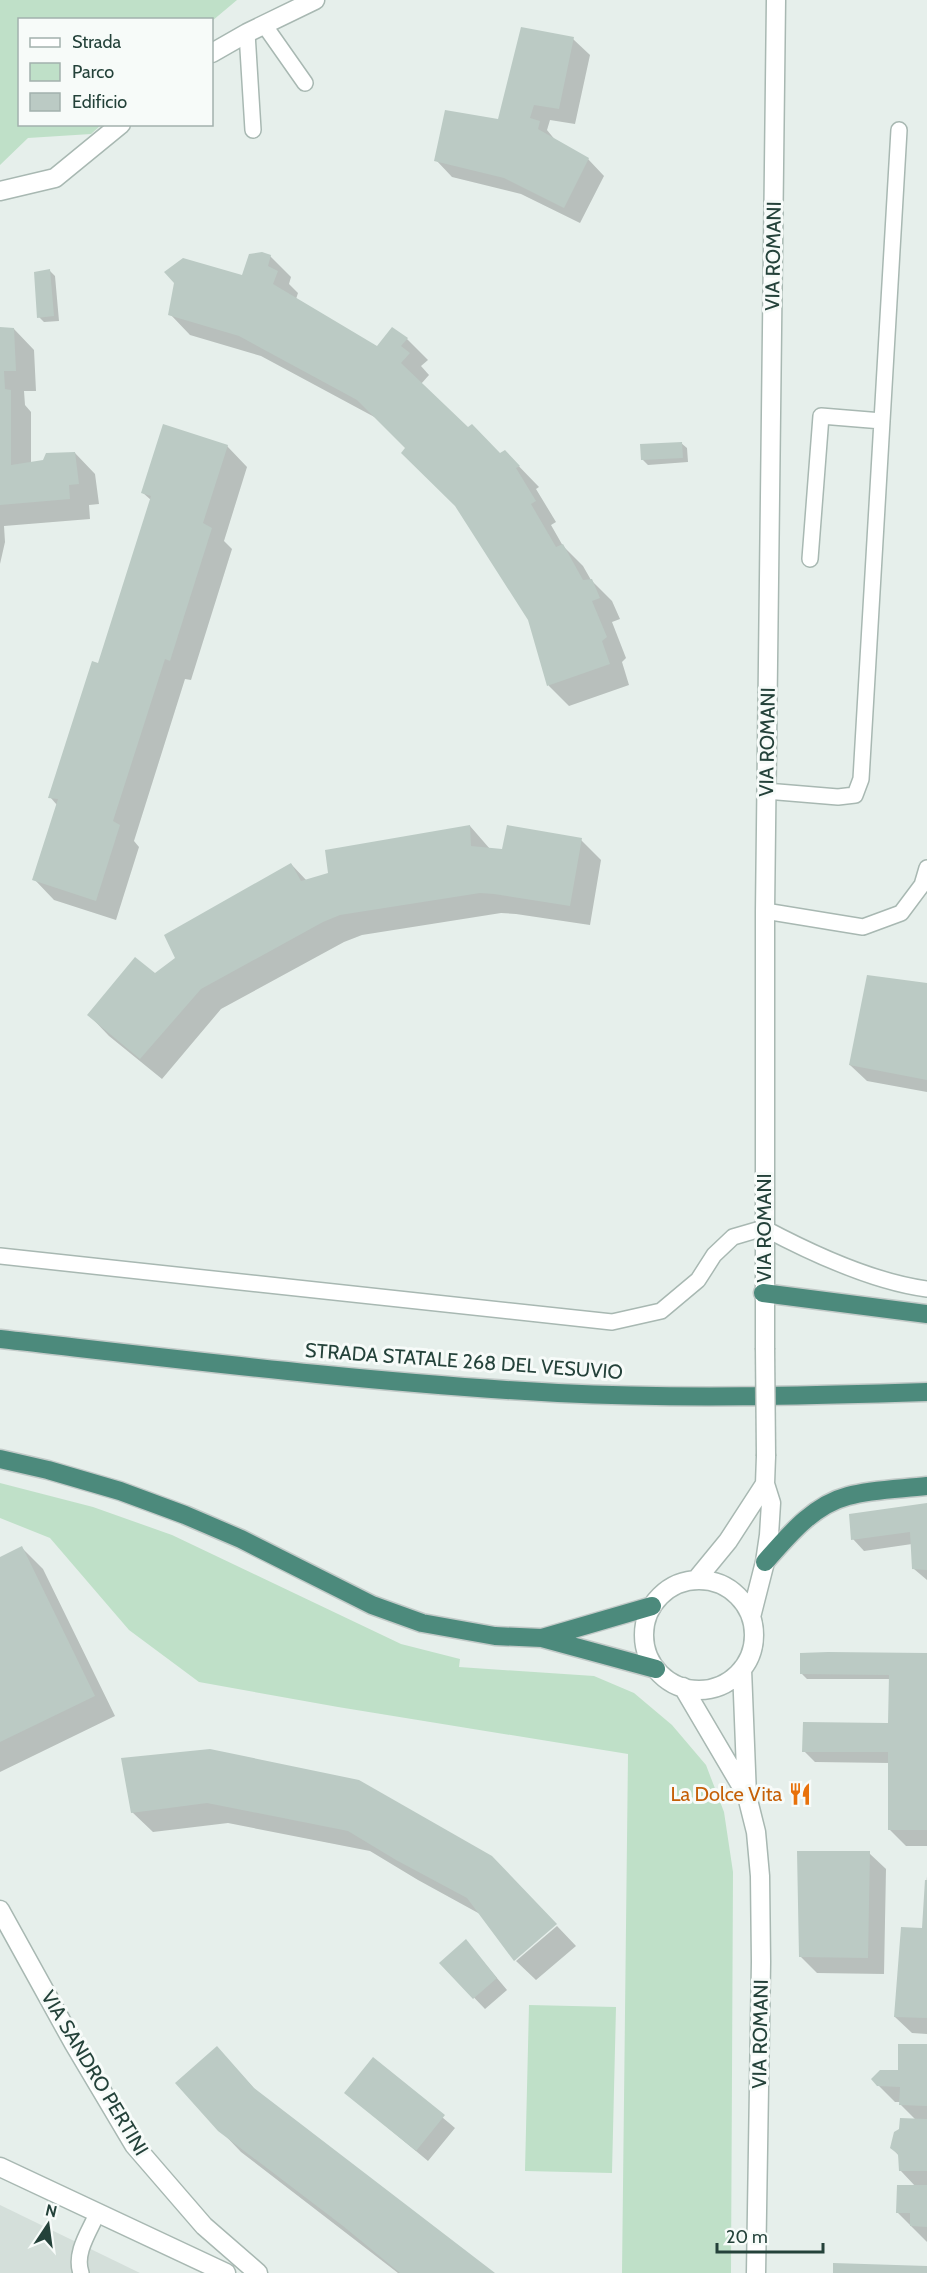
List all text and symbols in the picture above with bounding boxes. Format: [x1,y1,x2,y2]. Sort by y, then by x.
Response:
legend [18,18,213,126]
text: Strada [72,31,122,53]
text: Parco [72,61,114,83]
text: Edificio [72,91,127,113]
street label: VIA ROMANI [760,201,786,311]
street label: VIA ROMANI [754,687,780,797]
street label: VIA ROMANI [752,1173,776,1283]
street label: STRADA STATALE 268 DEL VESUVIO [304,1338,624,1384]
restaurant icon: La Dolce Vita [787,1781,813,1807]
place label: La Dolce Vita [671,1782,782,1806]
street label: VIA ROMANI [747,1979,773,2089]
street label: VIA SANDRO PERTINI [36,1986,154,2160]
north arrow [18,2195,78,2255]
text: N [44,2200,59,2221]
scale bar [717,2216,824,2254]
text: 20 m [726,2226,768,2248]

